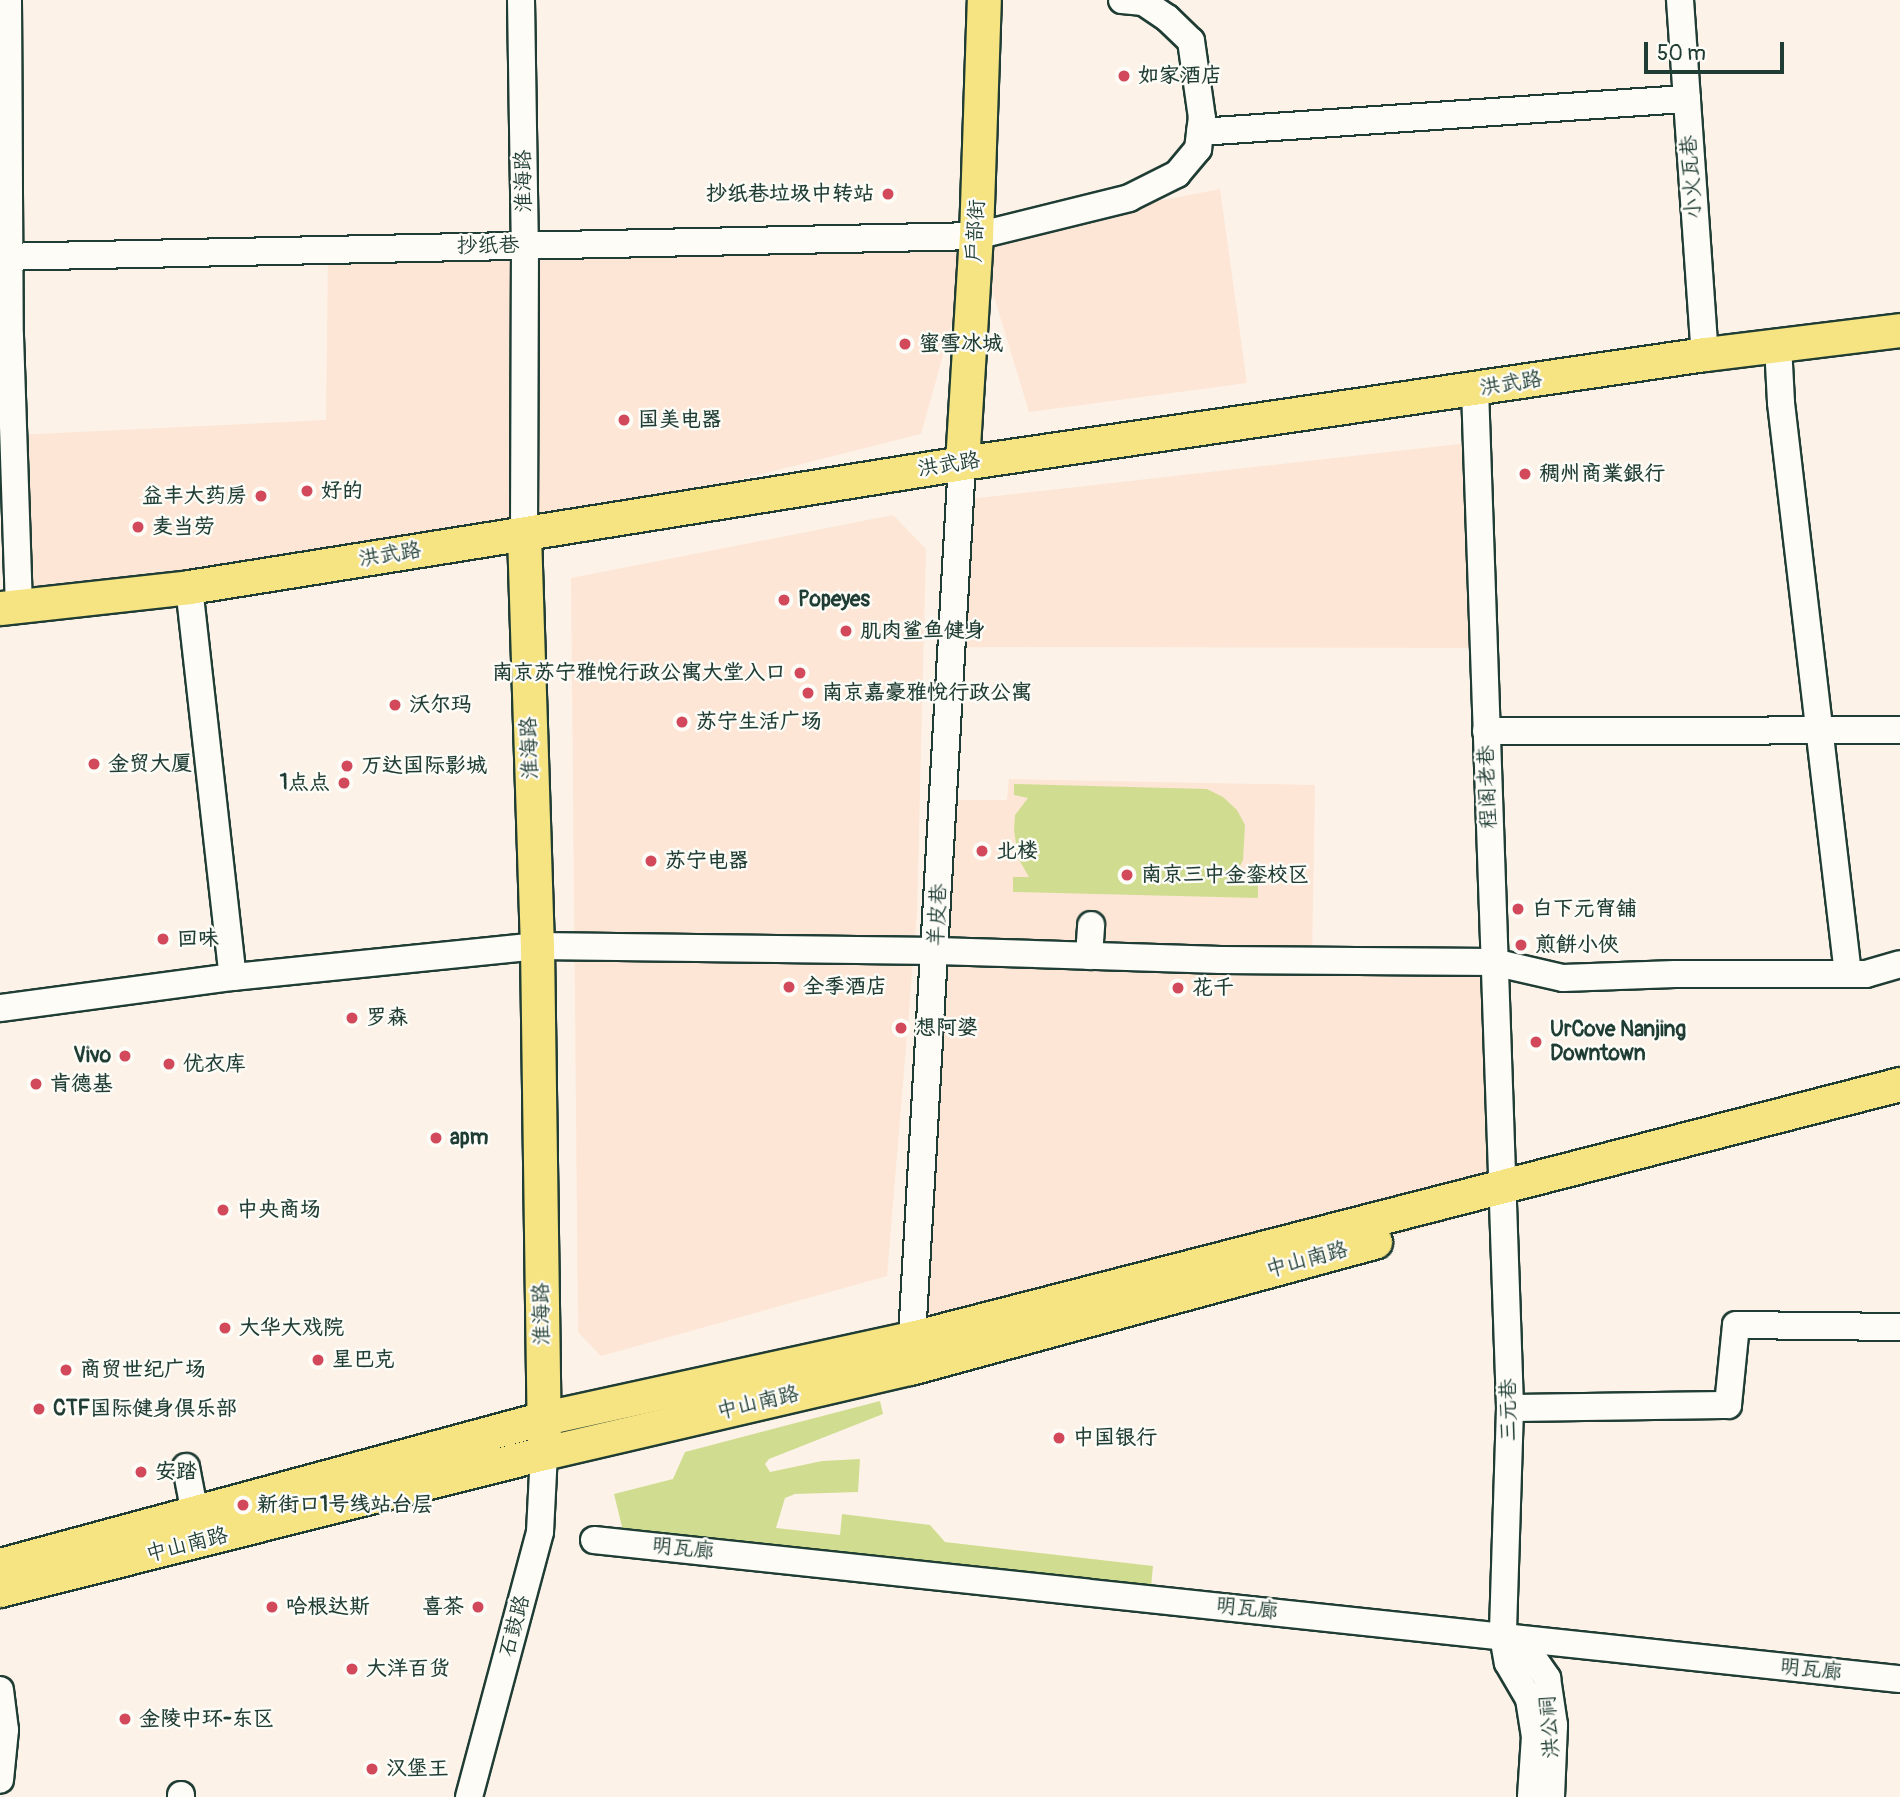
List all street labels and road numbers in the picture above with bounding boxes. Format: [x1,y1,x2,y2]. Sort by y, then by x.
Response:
street label: 小火瓦巷 [1677,134,1707,220]
street label: 淮海路 [511,149,537,213]
street label: 户部街 [962,199,990,263]
street label: 抄纸巷 [456,233,520,259]
street label: 洪武路 [1478,367,1544,401]
street label: 洪武路 [916,448,982,482]
street label: 洪武路 [357,538,423,572]
street label: 淮海路 [516,716,544,780]
street label: 程阁老巷 [1474,745,1502,829]
street label: 羊皮巷 [924,883,952,947]
street label: 中山南路 [1263,1237,1351,1283]
street label: 淮海路 [529,1282,555,1346]
street label: 三元巷 [1496,1379,1522,1441]
street label: 中山南路 [714,1381,802,1425]
street label: 中山南路 [143,1523,231,1567]
street label: 明瓦廊 [650,1533,716,1565]
street label: 石鼓路 [495,1592,535,1660]
street label: 明瓦廊 [1214,1593,1280,1625]
street label: 明瓦廊 [1778,1654,1844,1686]
street label: 洪公祠 [1535,1695,1565,1759]

